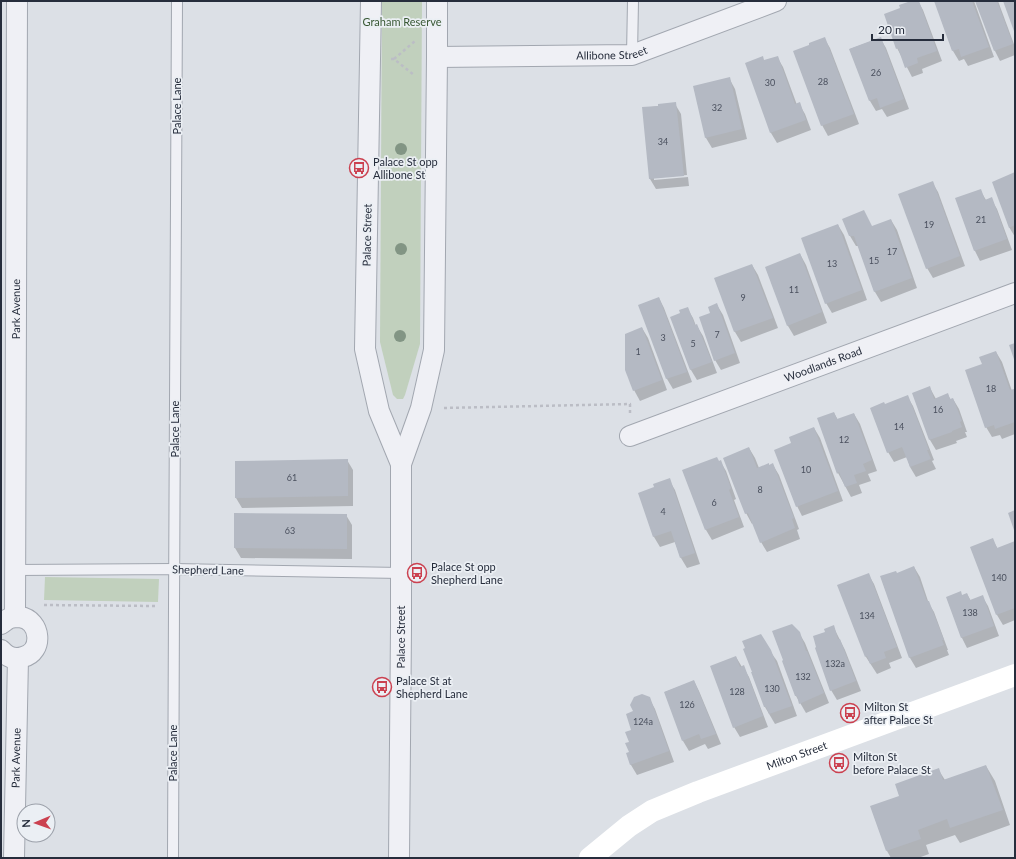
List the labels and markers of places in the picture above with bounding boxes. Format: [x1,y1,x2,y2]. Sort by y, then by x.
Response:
place label: Palace St opp Allibone St [373,155,438,181]
bus stop icon: Palace St opp Allibone St [348,157,370,179]
place label: Palace St opp Shepherd Lane [431,560,503,586]
bus stop icon: Palace St opp Shepherd Lane [406,562,428,584]
place label: Palace St at Shepherd Lane [396,674,468,700]
bus stop icon: Palace St at Shepherd Lane [371,676,393,698]
place label: Milton St after Palace St [864,700,933,726]
bus stop icon: Milton St after Palace St [839,702,861,724]
place label: Milton St before Palace St [853,750,931,776]
bus stop icon: Milton St before Palace St [828,752,850,774]

